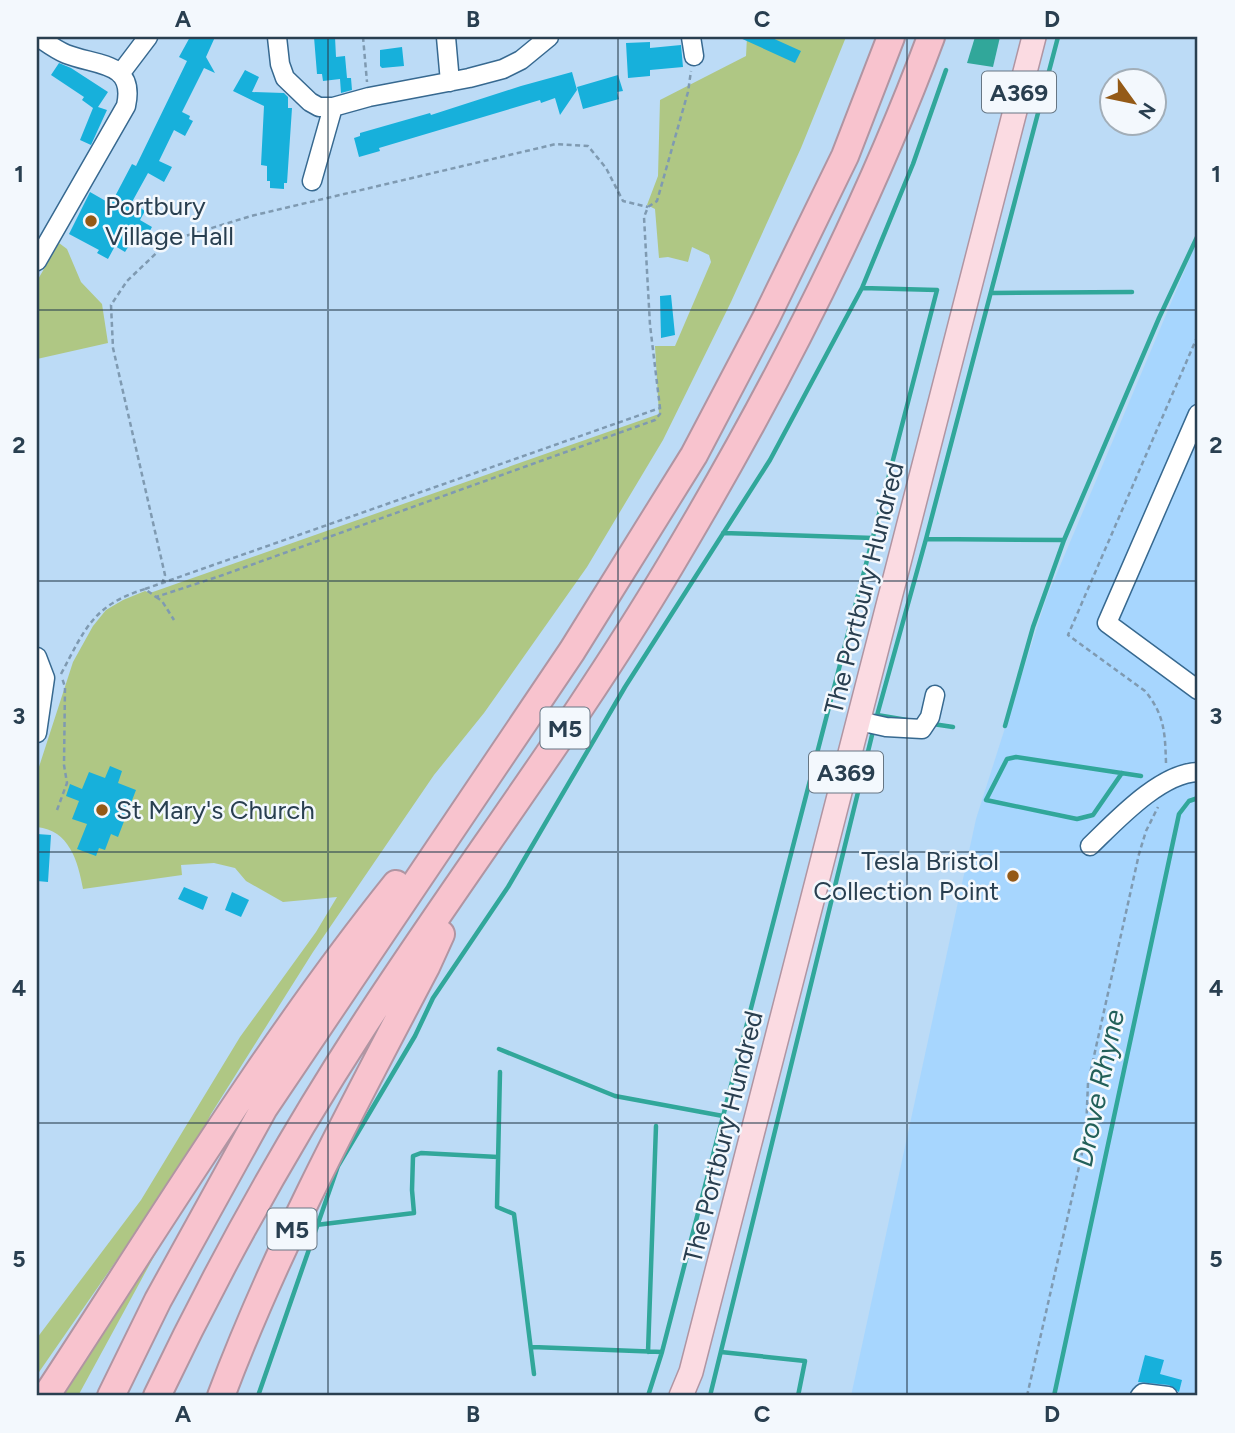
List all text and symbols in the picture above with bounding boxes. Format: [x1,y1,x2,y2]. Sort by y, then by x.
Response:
text: A [175,5,192,33]
text: B [466,5,480,33]
text: C [754,5,771,33]
text: D [1044,5,1060,33]
north arrow [1098,66,1168,136]
road number: A369 [982,72,1056,112]
text: N [1133,99,1160,123]
text: 1 [14,160,24,188]
text: 1 [1211,160,1221,188]
place label: Portbury Village Hall [105,190,234,252]
marker: Portbury Village Hall [83,213,99,229]
text: 2 [12,431,26,459]
text: 2 [1209,431,1223,459]
street label: The Portbury Hundred [817,459,911,717]
text: 3 [13,702,25,730]
text: 3 [1210,702,1222,730]
road number: M5 [540,708,590,748]
road number: A369 [809,752,883,792]
place label: St Mary's Church [116,794,315,826]
marker: St Mary's Church [94,802,110,818]
place label: Tesla Bristol Collection Point [813,845,999,907]
marker: Tesla Bristol Collection Point [1005,868,1021,884]
text: 4 [12,974,26,1002]
text: 4 [1209,974,1223,1002]
water label: Drove Rhyne [1065,1006,1131,1170]
street label: The Portbury Hundred [676,1008,770,1266]
road number: M5 [268,1209,316,1250]
text: 5 [12,1245,26,1273]
text: 5 [1209,1245,1223,1273]
text: A [175,1400,192,1428]
text: B [466,1400,480,1428]
text: C [754,1400,771,1428]
text: D [1044,1400,1060,1428]

